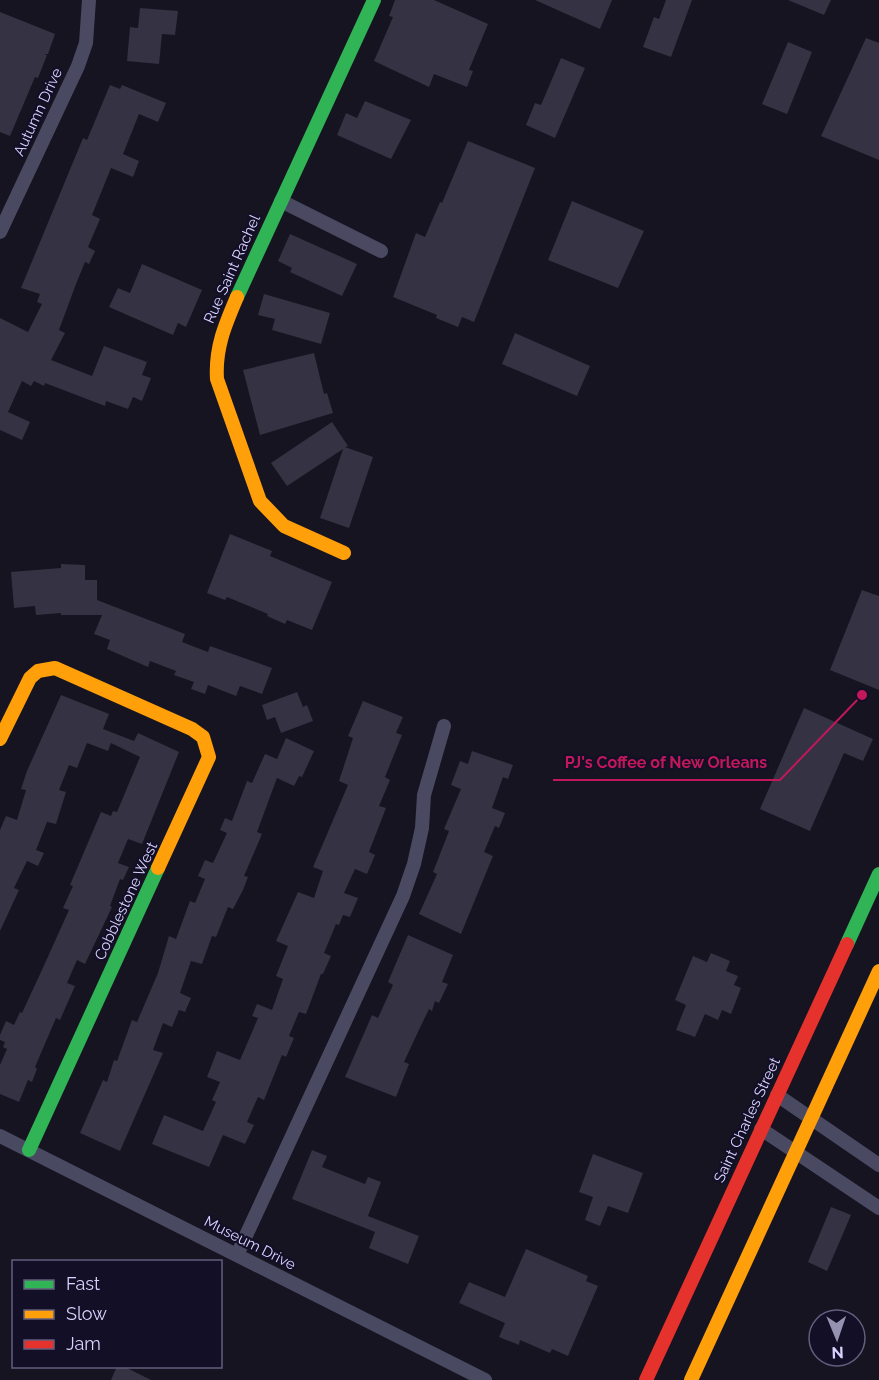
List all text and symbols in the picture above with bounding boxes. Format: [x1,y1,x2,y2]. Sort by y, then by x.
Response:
street label: Autumn Drive [10,65,66,159]
street label: Rue Saint Rachel [200,211,264,326]
callout: PJ's Coffee of New Orleans [553,746,780,780]
text: PJ's Coffee of New Orleans [565,753,767,772]
street label: Cobblestone West [91,839,161,963]
street label: Saint Charles Street [710,1055,784,1185]
street label: Museum Drive [201,1212,299,1274]
legend [12,1260,222,1368]
text: Fast [66,1273,100,1294]
text: Slow [66,1303,107,1324]
north arrow [807,1308,867,1368]
text: Jam [66,1333,101,1354]
text: N [831,1343,844,1362]

